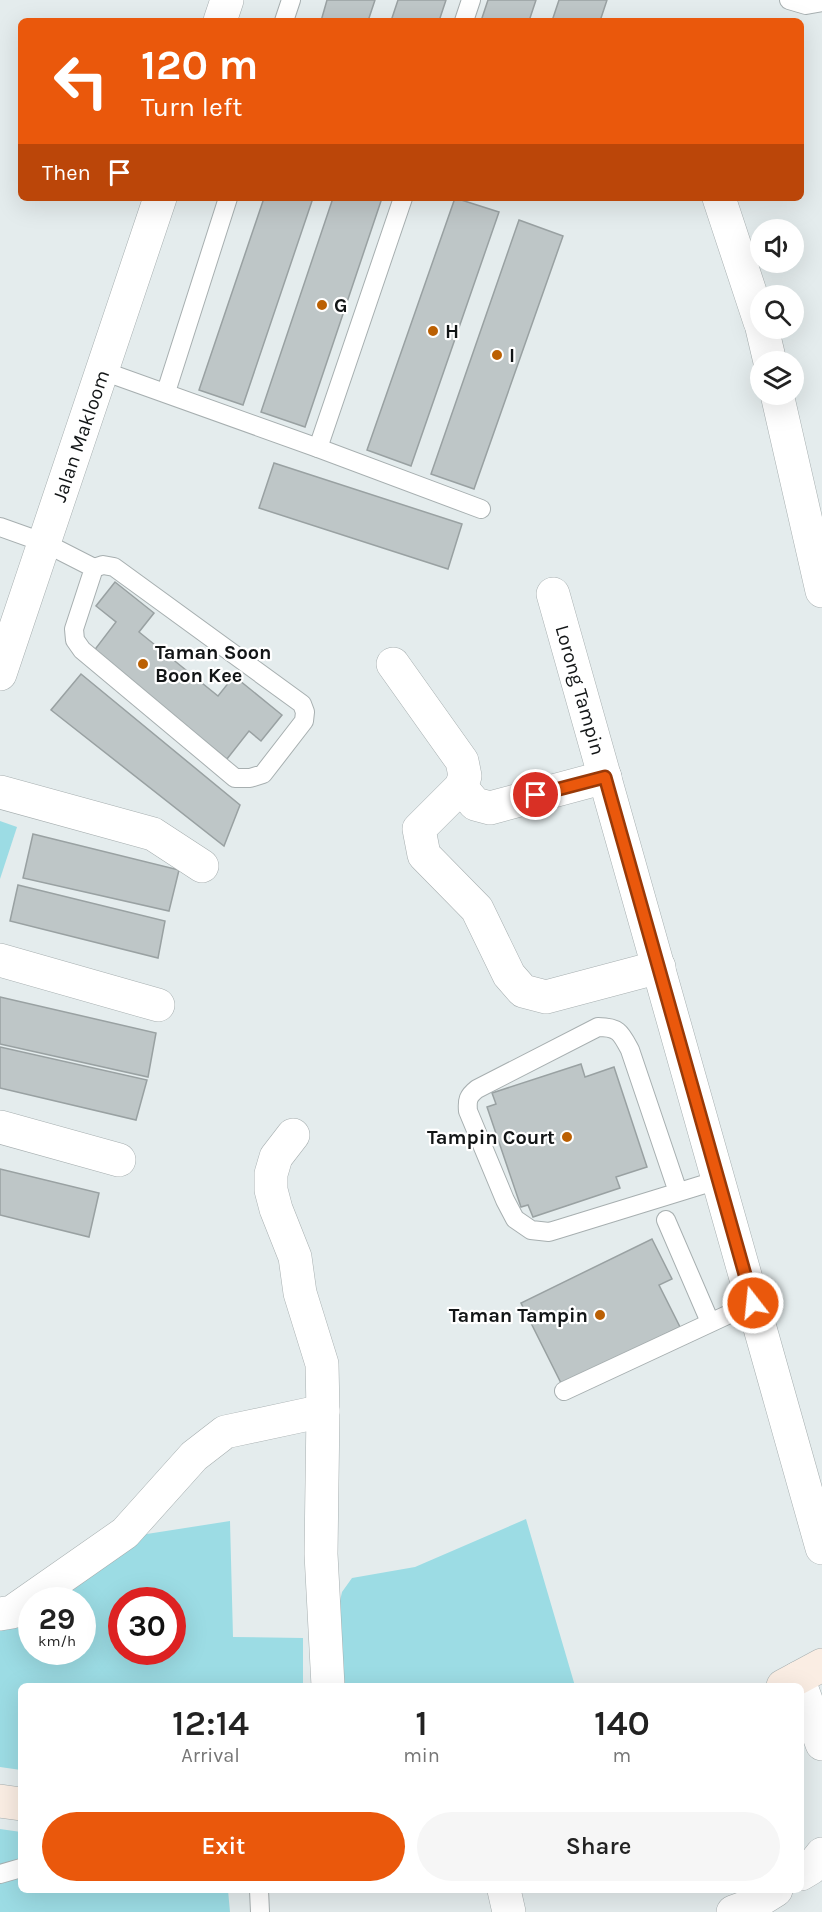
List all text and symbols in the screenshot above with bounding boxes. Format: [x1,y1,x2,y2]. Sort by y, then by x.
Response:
text: 120 m [141,40,258,90]
icon: left [42,42,120,120]
text: Turn left [141,91,242,123]
icon: arrive [103,156,136,189]
text: Then [42,160,91,186]
map controls [750,219,804,405]
button: sound [750,219,804,273]
button: search [750,285,804,339]
place label: G [334,294,348,317]
marker: G [315,298,329,312]
place label: H [445,320,459,343]
marker: H [426,324,440,338]
place label: I [509,344,515,367]
marker: I [490,348,504,362]
button: layers [750,351,804,405]
street label: Jalan Makloom [48,367,114,505]
street label: Lorong Tampin [550,622,610,758]
place label: Taman Soon Boon Kee [155,641,271,687]
marker: Taman Soon Boon Kee [136,657,150,671]
pin [510,769,561,820]
icon: arrive [519,778,552,811]
place label: Tampin Court [427,1126,555,1149]
marker: Tampin Court [560,1130,574,1144]
position arrow [721,1271,785,1335]
place label: Taman Tampin [449,1304,588,1327]
marker: Taman Tampin [593,1308,607,1322]
speed limit sign: 30 [108,1587,186,1665]
text: 29 [39,1601,75,1637]
text: km/h [38,1632,76,1650]
text: 12:14 [172,1702,249,1744]
text: 1 [415,1702,428,1744]
text: 140 [594,1702,650,1744]
text: Arrival [181,1744,240,1767]
text: min [403,1744,440,1767]
text: m [613,1744,631,1767]
button: Exit [42,1812,405,1881]
button: Share [417,1812,780,1881]

